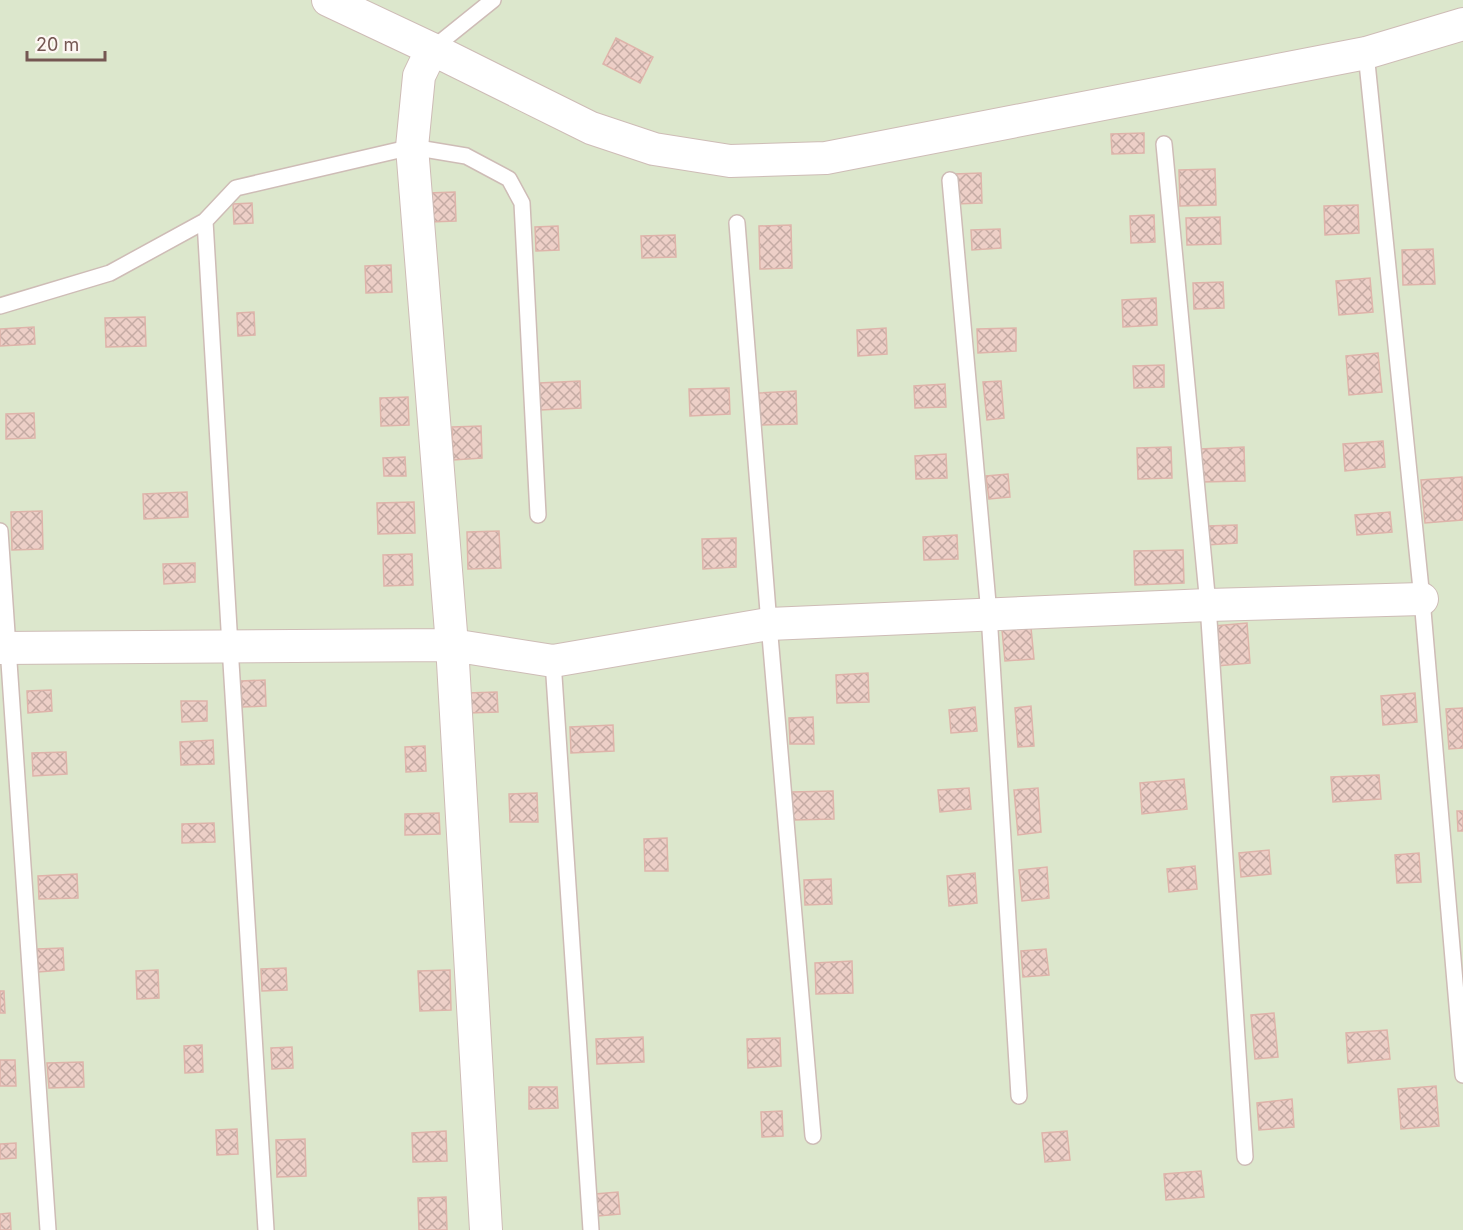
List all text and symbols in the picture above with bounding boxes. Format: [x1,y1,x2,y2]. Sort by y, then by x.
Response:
scale bar [27,24,105,62]
text: 20 m [36,34,79,55]

